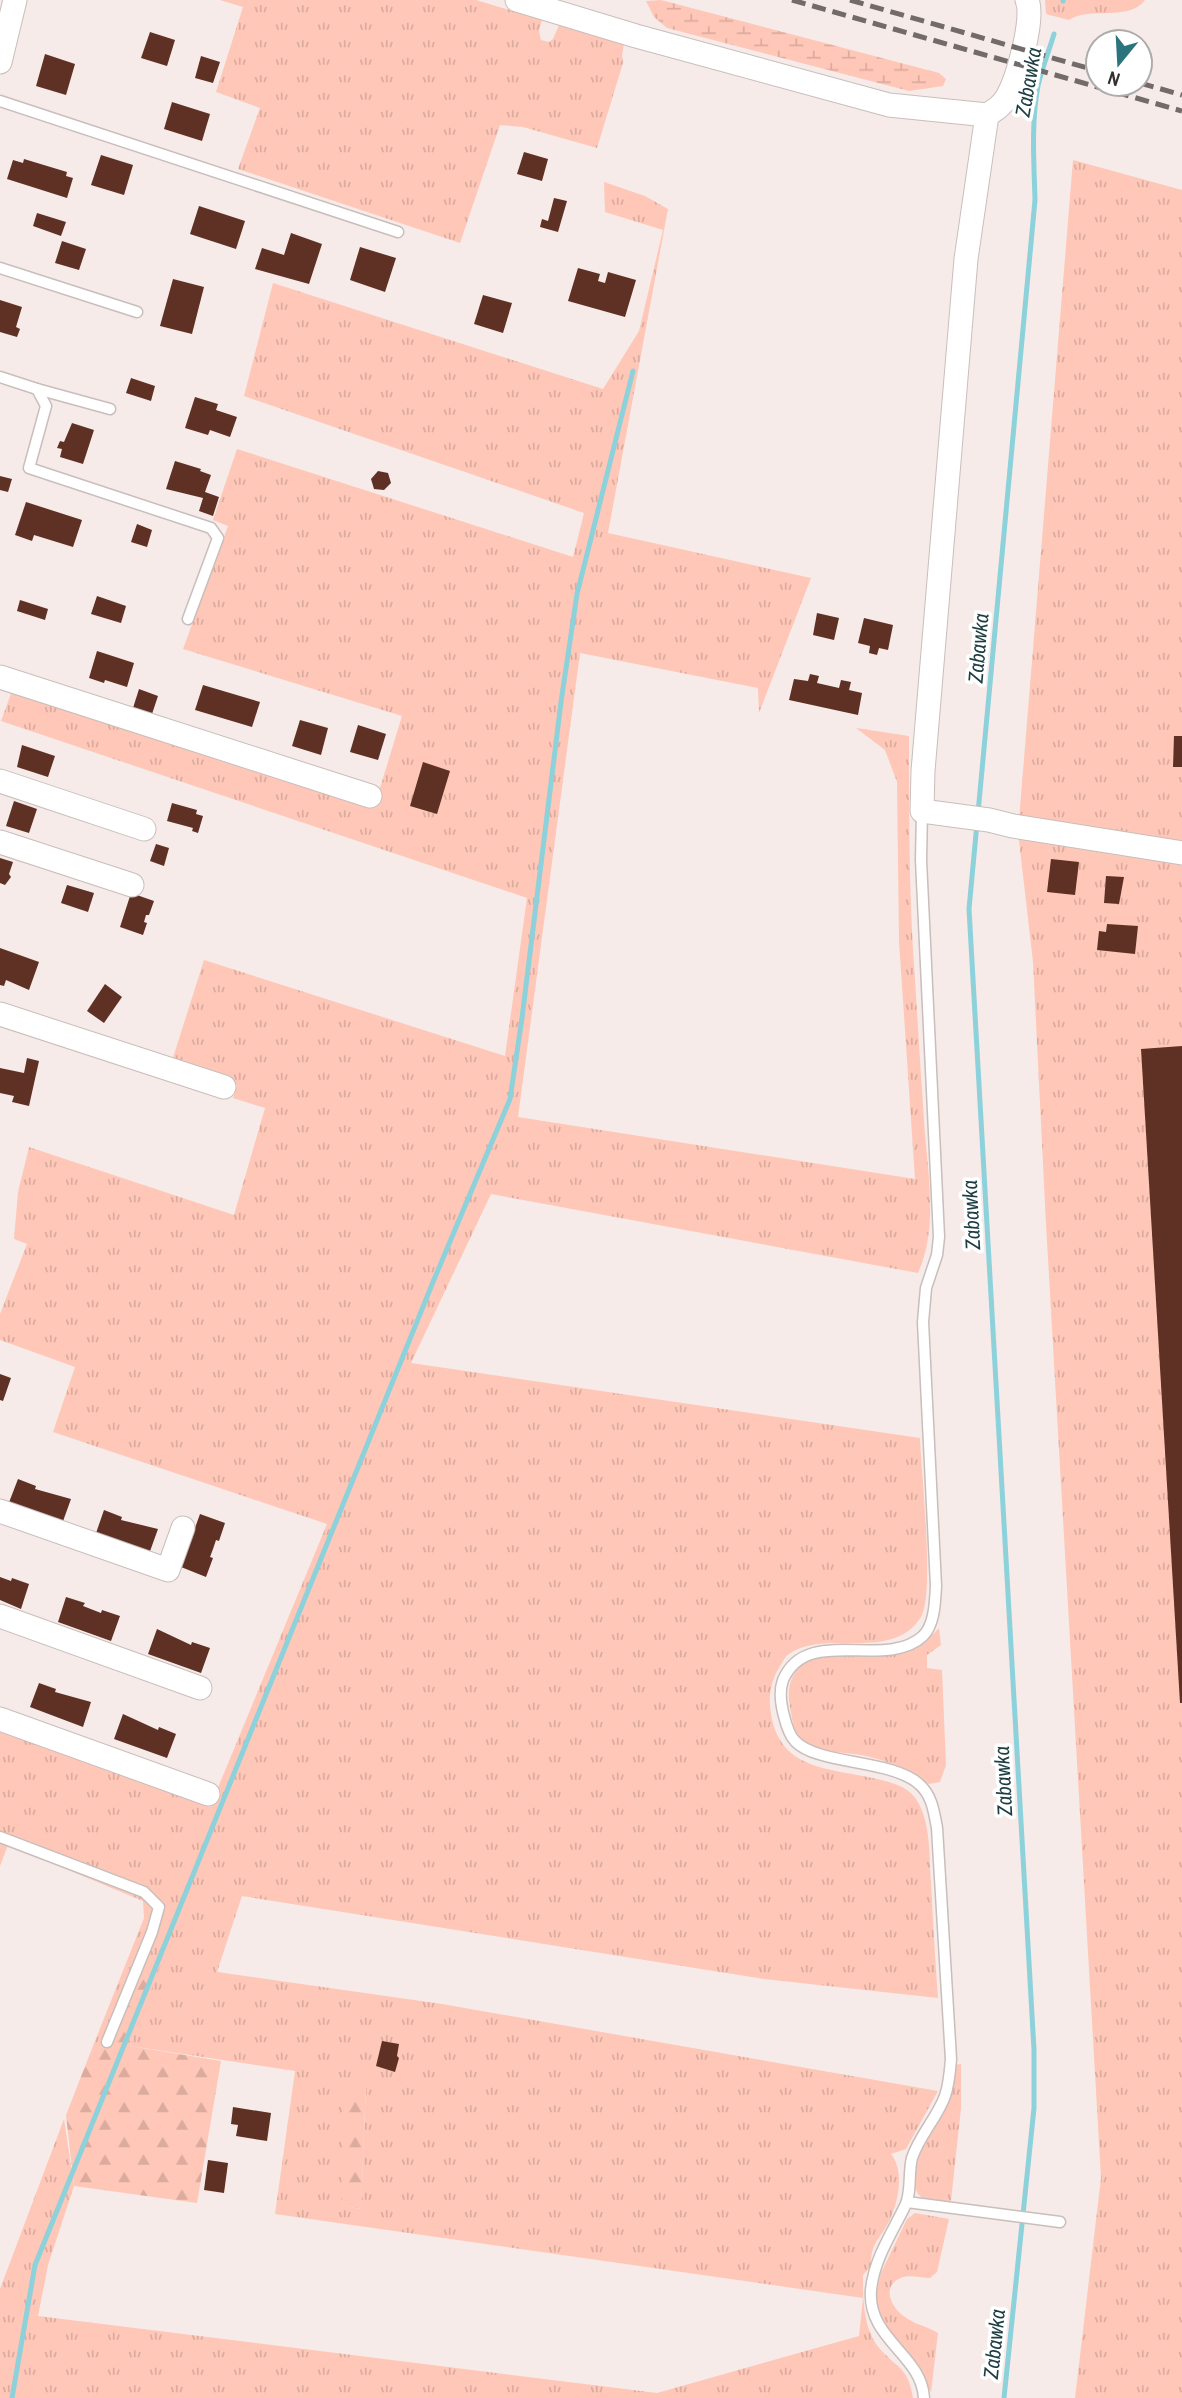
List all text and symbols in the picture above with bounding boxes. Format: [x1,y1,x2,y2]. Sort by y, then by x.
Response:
north arrow [1084,28,1154,98]
water label: Zabawka [1007,45,1048,120]
text: N [1104,65,1123,93]
water label: Zabawka [960,612,995,685]
water label: Zabawka [955,1179,987,1252]
water label: Zabawka [987,1745,1019,1818]
water label: Zabawka [976,2308,1012,2381]

